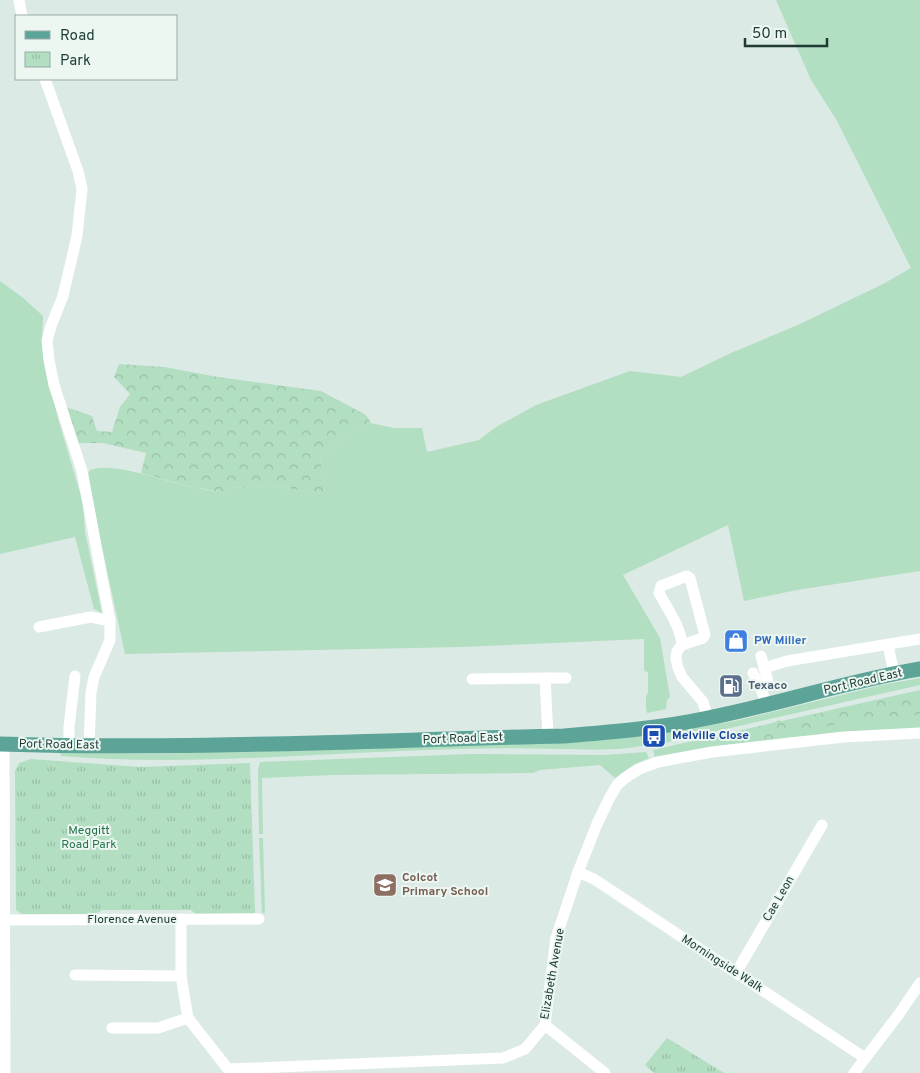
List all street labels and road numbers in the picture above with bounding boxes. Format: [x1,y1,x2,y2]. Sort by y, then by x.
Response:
street label: Port Road East [822,665,904,699]
street label: Port Road East [422,730,504,748]
street label: Port Road East [19,736,99,754]
street label: Cae Leon [759,873,799,925]
street label: Florence Avenue [87,912,177,928]
street label: Elizabeth Avenue [537,927,569,1021]
street label: Morningside Walk [678,932,766,996]

